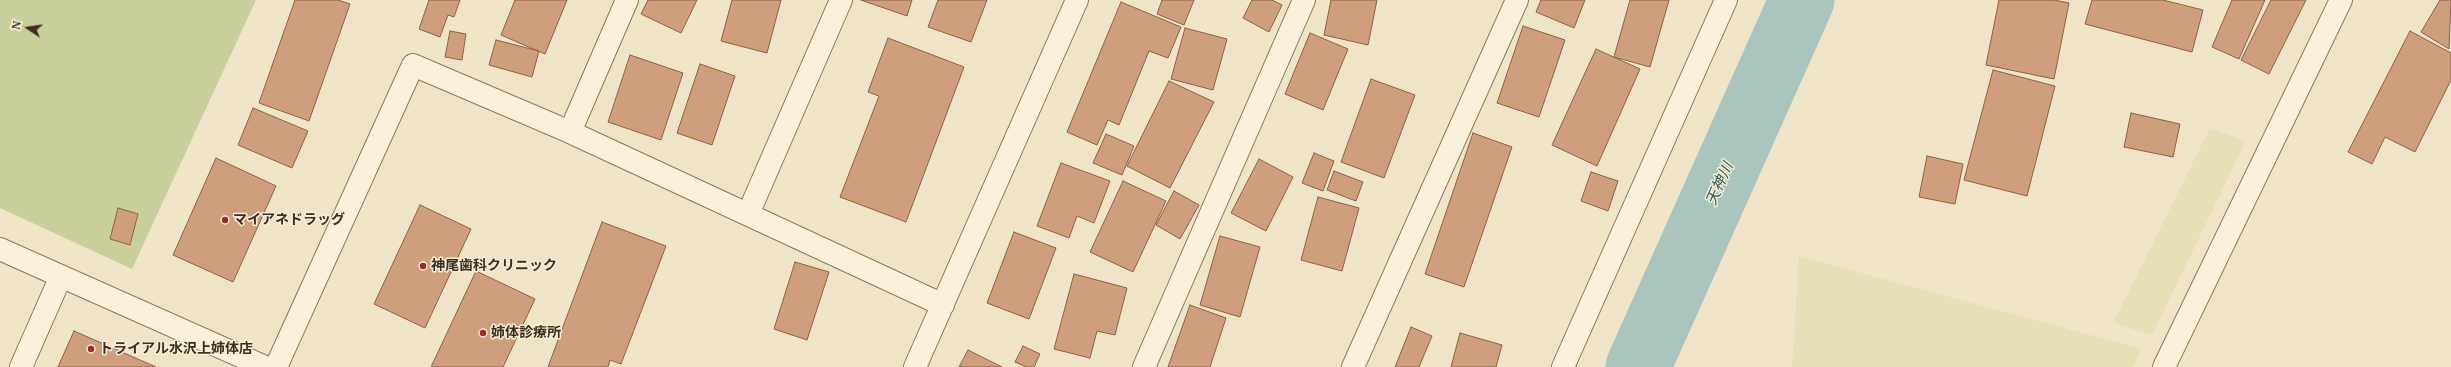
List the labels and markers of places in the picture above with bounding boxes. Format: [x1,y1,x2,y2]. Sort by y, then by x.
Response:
place label: マイアネドラッグ [233,212,345,228]
marker: マイアネドラッグ [220,215,230,225]
place label: 神尾歯科クリニック [431,258,557,274]
marker: 神尾歯科クリニック [418,261,428,271]
place label: 姉体診療所 [491,325,561,341]
marker: 姉体診療所 [478,328,488,338]
place label: トライアル水沢上姉体店 [99,341,253,357]
marker: トライアル水沢上姉体店 [86,344,96,354]

